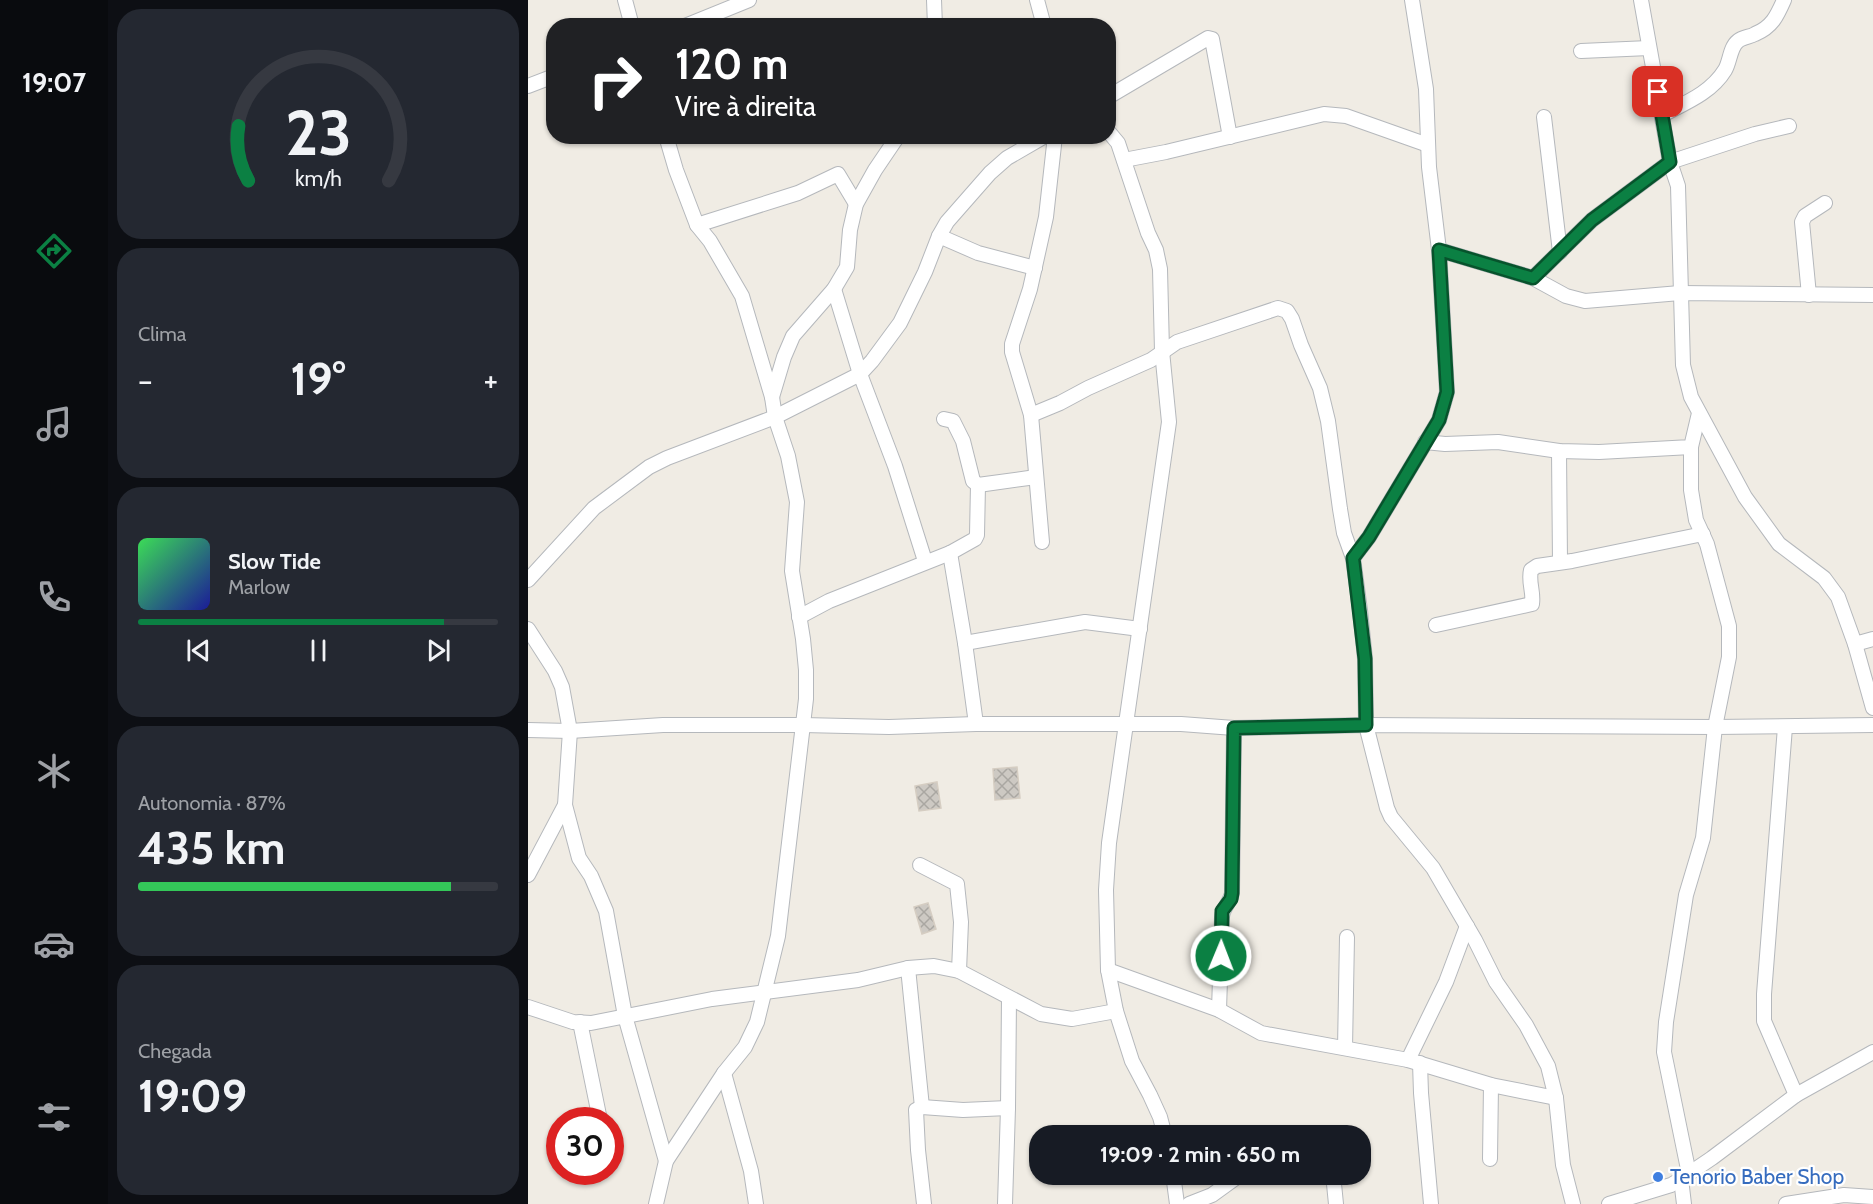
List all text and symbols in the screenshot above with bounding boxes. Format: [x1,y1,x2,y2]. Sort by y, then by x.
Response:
text: 120 m [675,38,788,90]
icon: right [576,42,654,120]
text: 19:07 [22,66,86,99]
pin [1632,66,1683,117]
icon: arrive [1641,75,1674,108]
text: Vire à direita [675,90,816,123]
text: 23 [285,95,351,171]
text: km/h [295,165,341,191]
icon: directions [33,230,75,272]
text: Clima [138,322,186,346]
text: 19° [291,352,345,406]
text: − [138,360,153,400]
text: + [483,360,498,400]
icon: music [33,403,75,445]
text: Slow Tide [228,548,321,575]
text: Marlow [228,575,290,599]
icon: phone [33,576,75,618]
icon: previous [182,634,215,667]
icon: pause [302,634,335,667]
icon: next [422,634,455,667]
icon: climate [33,750,75,792]
text: Autonomia · 87% [138,791,286,815]
text: 435 km [138,821,285,875]
icon: car [33,923,75,965]
position arrow [1189,924,1253,988]
text: Chegada [138,1039,212,1063]
text: 19:09 [138,1069,247,1123]
icon: filters [33,1096,75,1138]
speed limit sign: 30 [546,1107,624,1185]
text: 19:09 · 2 min · 650 m [1100,1141,1300,1168]
place label: Tenorio Baber Shop [1670,1164,1844,1189]
marker: Tenorio Baber Shop [1651,1170,1665,1184]

